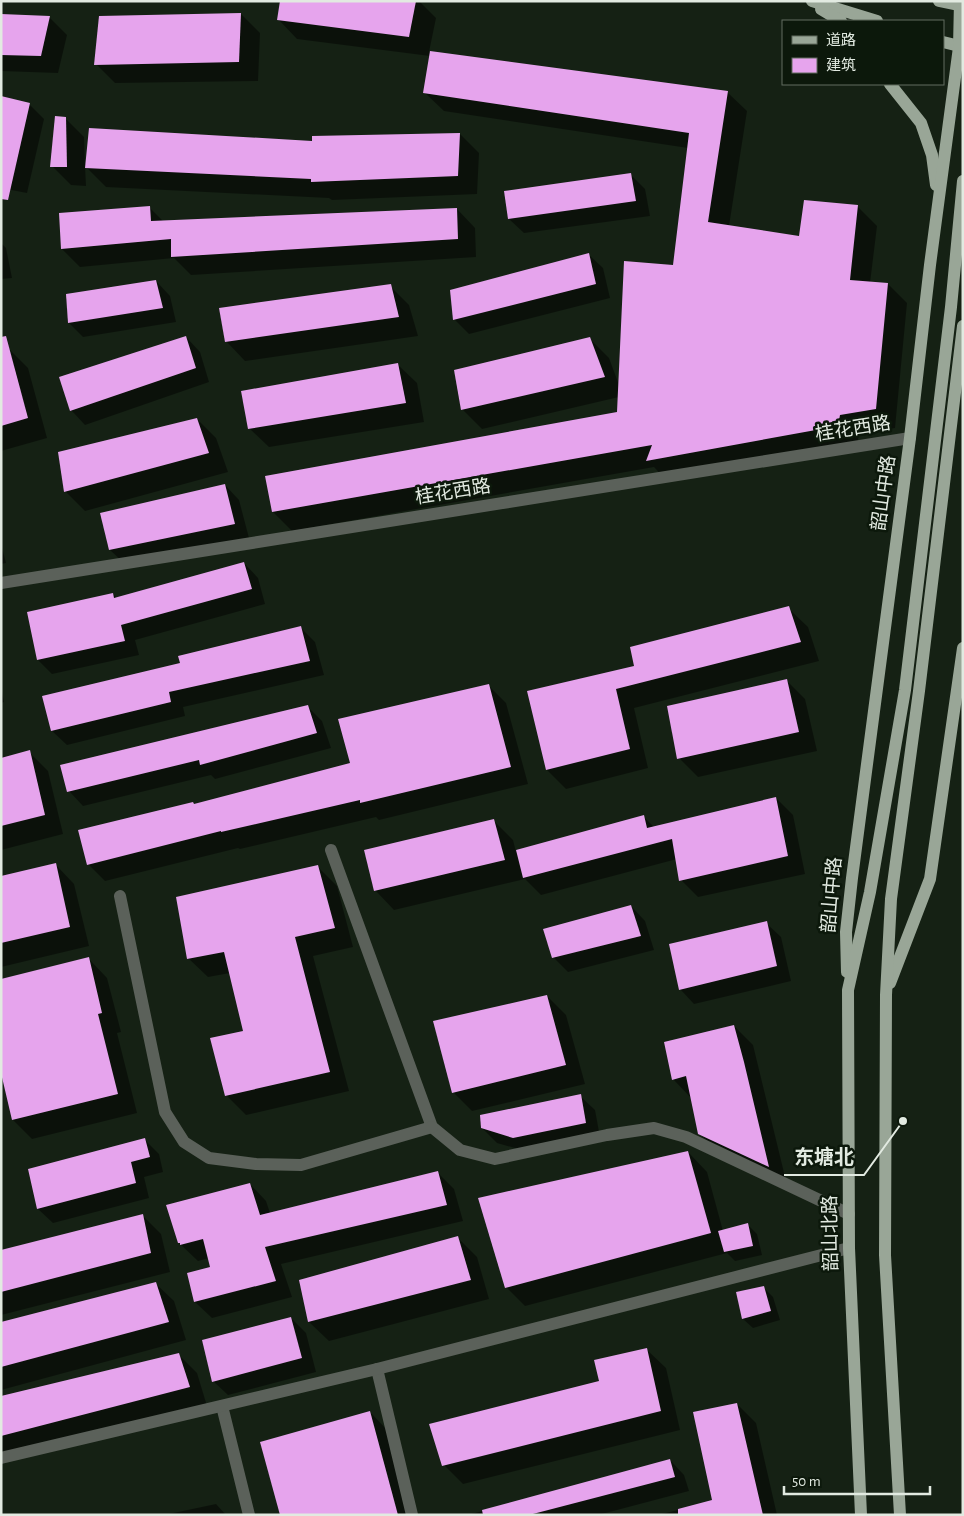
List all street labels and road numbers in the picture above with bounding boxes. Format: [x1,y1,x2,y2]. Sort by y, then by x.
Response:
street label: 桂花西路 [814,413,892,444]
street label: 韶山中路 [867,454,899,532]
street label: 桂花西路 [414,476,492,507]
street label: 韶山中路 [817,856,845,934]
street label: 韶山北路 [819,1195,841,1271]

